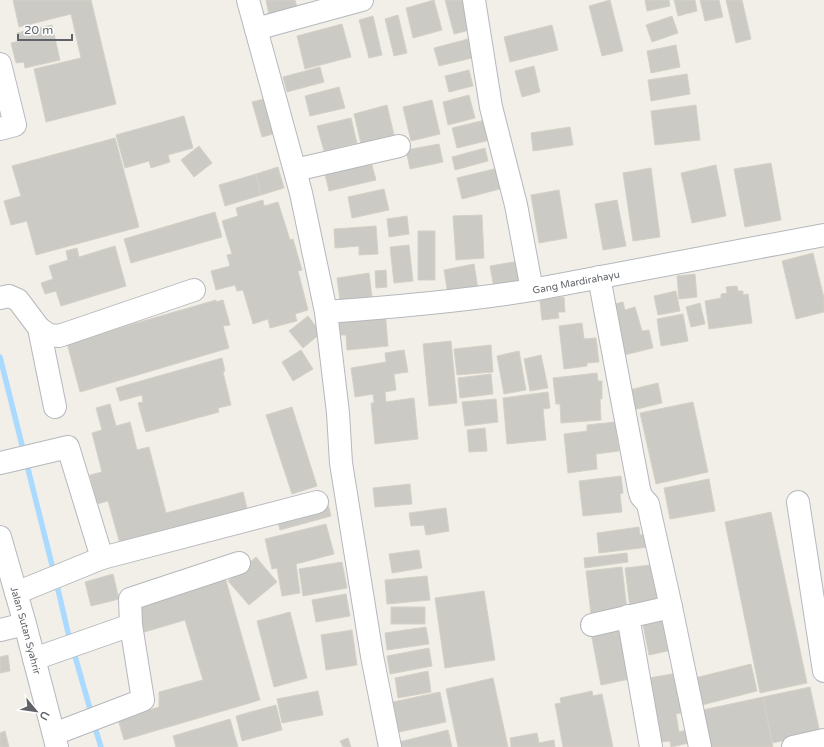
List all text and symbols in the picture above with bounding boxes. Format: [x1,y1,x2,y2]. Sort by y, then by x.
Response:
scale bar [18,16,72,42]
text: 20 m [24,23,53,37]
street label: Gang Mardirahayu [532,269,621,297]
street label: Jalan Sutan Syahrir [8,585,43,676]
north arrow [16,691,56,731]
text: U [37,709,52,722]

